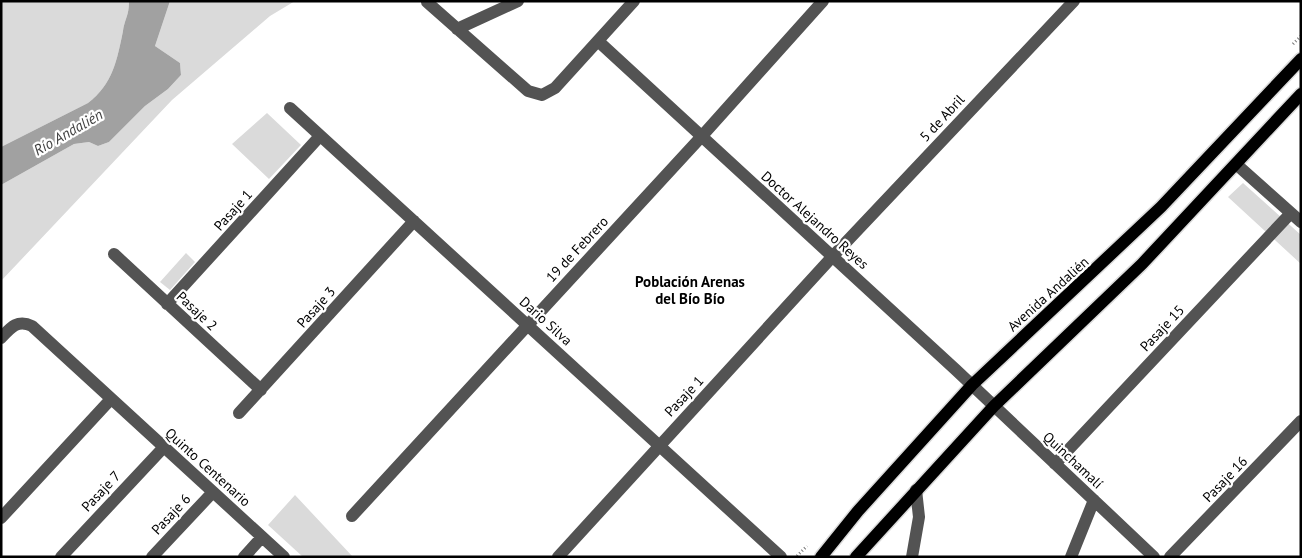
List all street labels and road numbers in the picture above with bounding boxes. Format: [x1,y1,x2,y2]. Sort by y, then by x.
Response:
street label: 5 de Abril [916,91,968,145]
street label: Doctor Alejandro Reyes [758,167,872,273]
street label: Pasaje 1 [210,186,256,234]
street label: 19 de Febrero [542,212,612,286]
street label: Avenida Andalién [1004,253,1092,335]
street label: Pasaje 3 [293,283,339,331]
street label: Pasaje 2 [173,288,221,334]
street label: Dario Silva [516,293,576,349]
street label: Pasaje 15 [1136,301,1188,355]
street label: Pasaje 1 [661,372,707,420]
street label: Quinto Centenario [161,424,255,510]
street label: Quinchamalí [1039,428,1107,493]
street label: Pasaje 16 [1199,452,1251,506]
street label: Pasaje 7 [78,467,124,515]
street label: Pasaje 6 [148,490,194,538]

